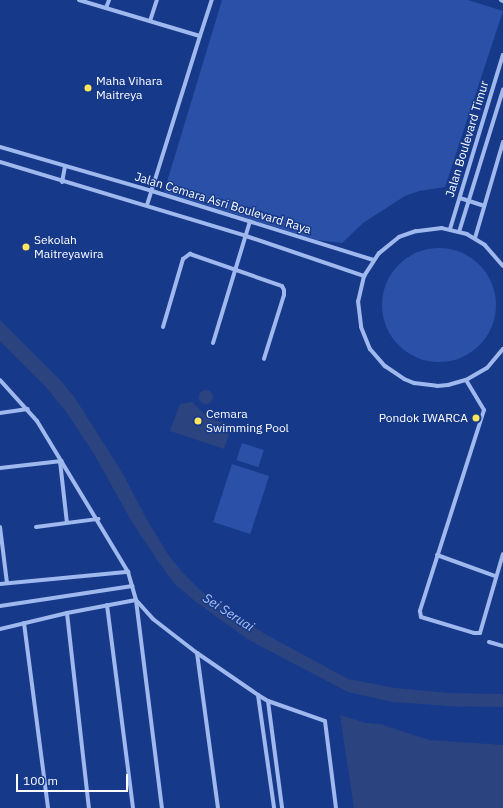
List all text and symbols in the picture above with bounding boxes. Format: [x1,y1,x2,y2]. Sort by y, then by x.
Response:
place label: Maha Vihara Maitreya [96,74,163,102]
street label: Jalan Boulevard Timur [442,79,492,199]
marker: Maha Vihara Maitreya [83,83,93,93]
street label: Jalan Cemara Asri Boulevard Raya [133,169,313,237]
place label: Sekolah Maitreyawira [34,233,103,261]
marker: Sekolah Maitreyawira [21,242,31,252]
place label: Cemara Swimming Pool [206,407,289,435]
place label: Pondok IWARCA [379,411,468,425]
marker: Pondok IWARCA [471,413,481,423]
marker: Cemara Swimming Pool [193,416,203,426]
water label: Sei Seruai [199,591,257,635]
scale bar [18,766,130,792]
text: 100 m [23,773,58,788]

